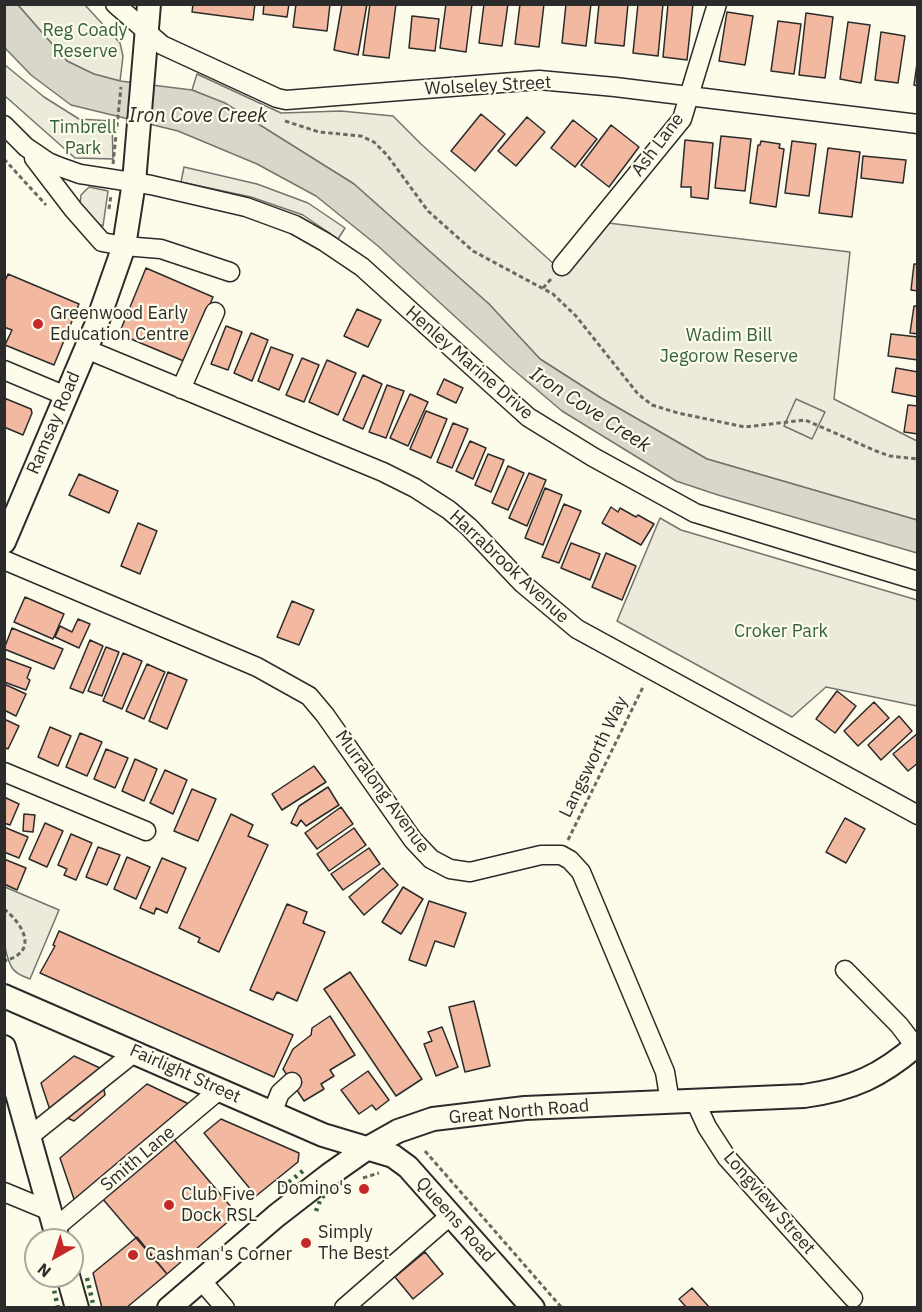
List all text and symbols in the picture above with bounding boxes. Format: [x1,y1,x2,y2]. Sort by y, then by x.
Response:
park label: Reg Coady Reserve [42,20,128,63]
street label: Wolseley Street [424,72,552,100]
water label: Iron Cove Creek [129,104,267,128]
street label: Ash Lane [627,109,689,181]
park label: Timbrell Park [49,117,117,160]
street label: Henley Marine Drive [401,302,537,424]
place label: Greenwood Early Education Centre [50,303,189,346]
marker: Greenwood Early Education Centre [31,317,45,331]
park label: Wadim Bill Jegorow Reserve [660,325,798,368]
water label: Iron Cove Creek [525,362,655,458]
street label: Ramsay Road [23,368,85,478]
street label: Harrabrook Avenue [445,506,573,628]
park label: Croker Park [734,621,828,643]
street label: Langsworth Way [555,693,633,821]
street label: Murralong Avenue [330,726,434,858]
street label: Fairlight Street [126,1040,244,1108]
street label: Great North Road [448,1095,590,1129]
street label: Smith Lane [97,1122,179,1196]
street label: Longview Street [718,1147,820,1259]
street label: Queens Road [411,1173,499,1267]
place label: Domino's [277,1178,352,1200]
marker: Domino's [357,1182,371,1196]
place label: Club Five Dock RSL [181,1184,257,1226]
marker: Club Five Dock RSL [162,1198,176,1212]
place label: Simply The Best [318,1222,389,1264]
north arrow [24,1228,84,1288]
marker: Simply The Best [299,1236,313,1250]
place label: Cashman's Corner [145,1244,292,1266]
marker: Cashman's Corner [126,1248,140,1262]
text: N [33,1259,55,1282]

